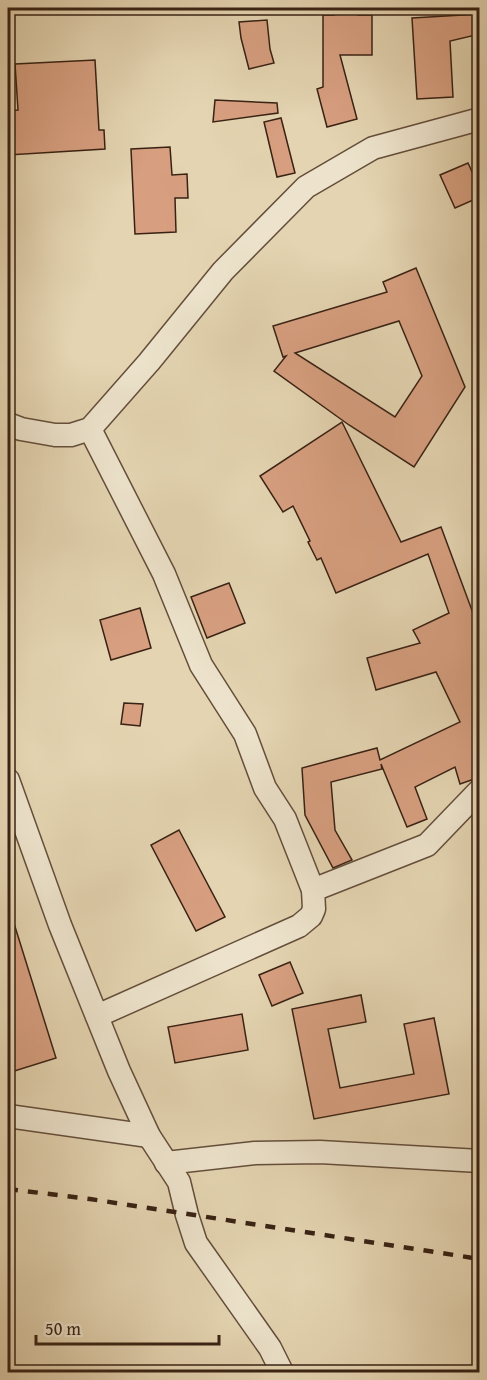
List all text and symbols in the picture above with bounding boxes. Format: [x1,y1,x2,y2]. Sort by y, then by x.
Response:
scale bar [36,1308,219,1346]
text: 50 m [45,1315,81,1342]

